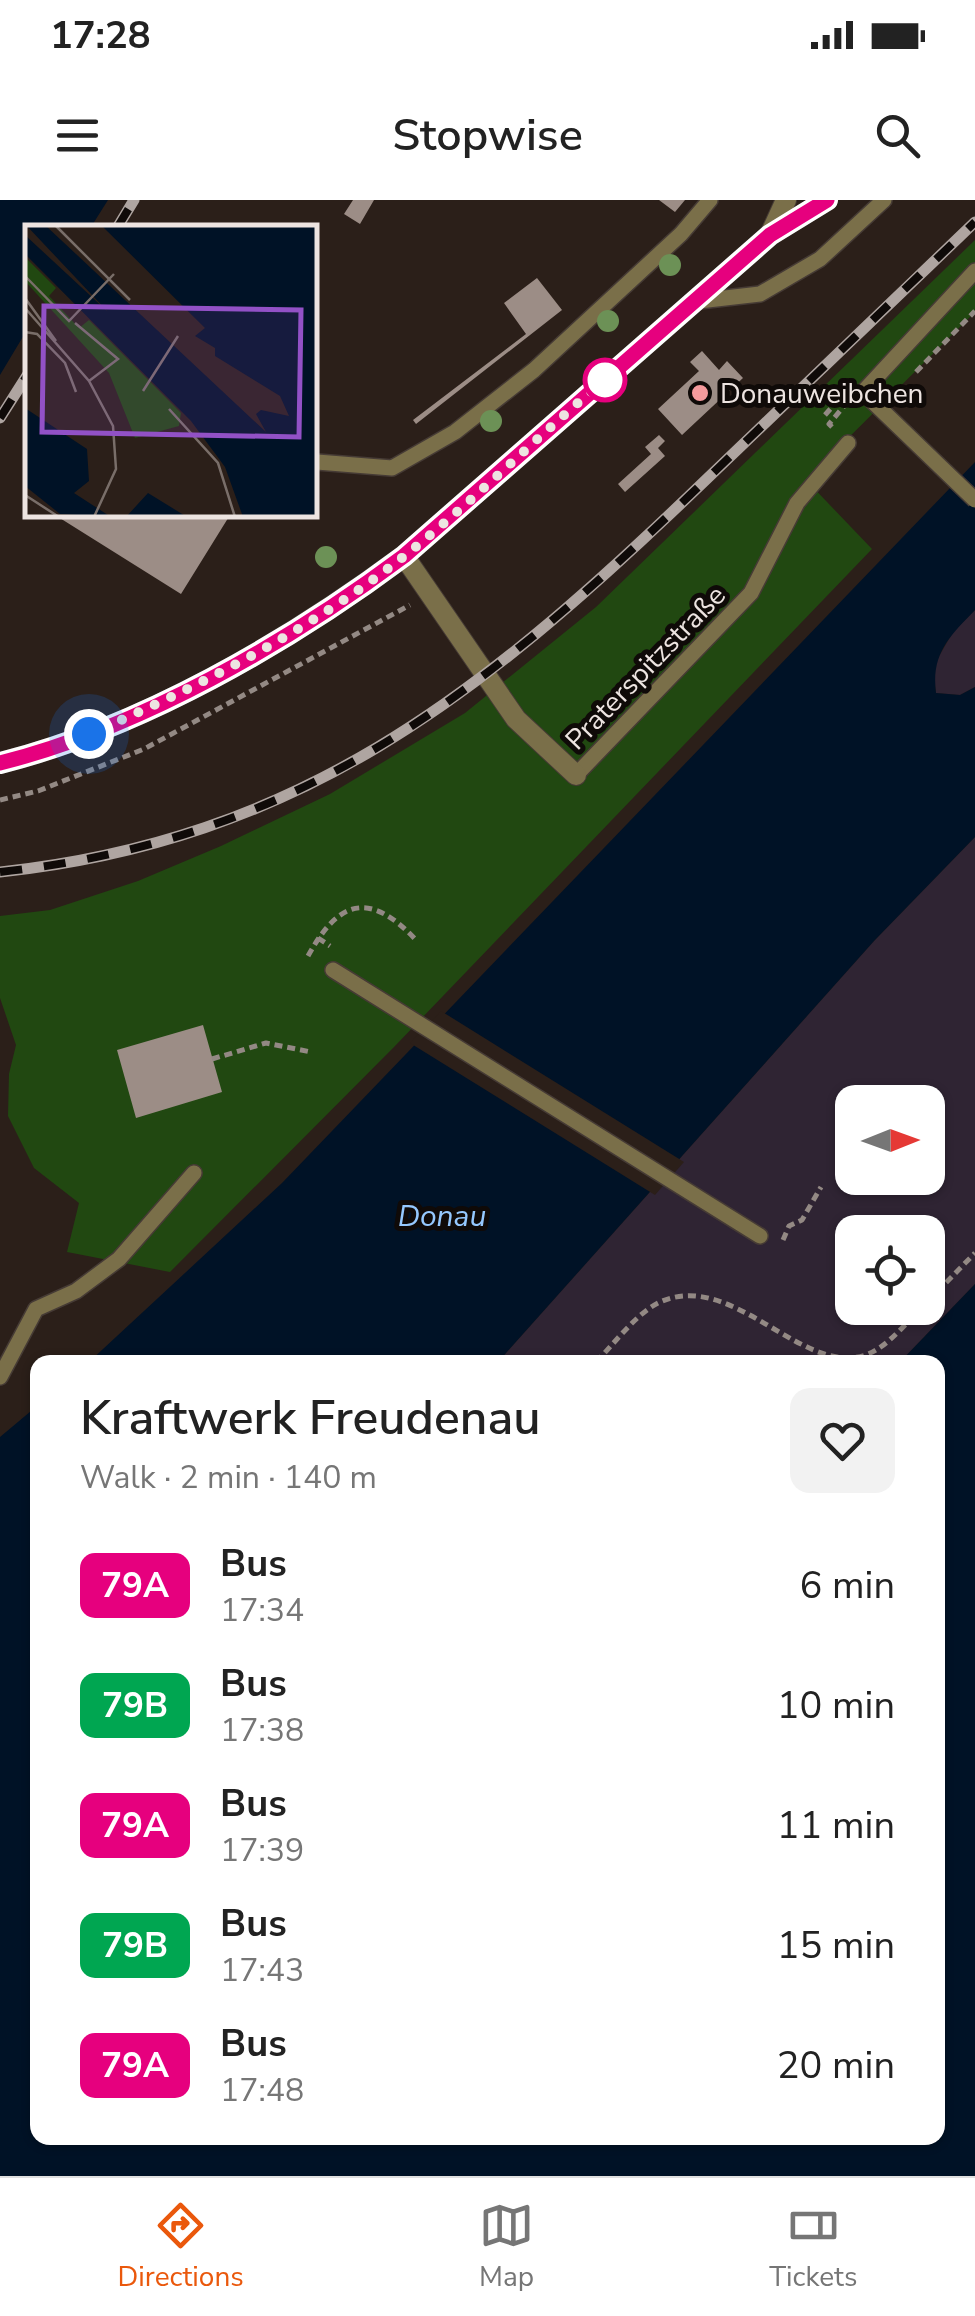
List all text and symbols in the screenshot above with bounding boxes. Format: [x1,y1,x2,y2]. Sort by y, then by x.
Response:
text: 17:28 [50,10,151,61]
text: Stopwise [392,105,583,166]
icon: menu [50,108,105,163]
icon: search [870,108,925,163]
inset map [25,225,318,518]
unlabelled marker [584,359,626,401]
place label: Donauweibchen [720,375,924,413]
marker: Donauweibchen [689,382,711,404]
street label: Praterspitzstraße [557,577,734,758]
your location [64,709,114,759]
north arrow [835,1085,945,1195]
map controls [835,1085,945,1325]
water label: Donau [398,1196,486,1237]
button: locate [835,1215,945,1325]
text: Kraftwerk Freudenau [80,1385,541,1451]
button: heart [790,1388,895,1493]
text: Walk · 2 min · 140 m [80,1456,377,1499]
text: Bus [220,1538,287,1589]
text: 6 min [800,1560,895,1611]
text: 79A [101,1562,169,1609]
text: 17:34 [220,1589,304,1632]
text: Bus [220,1658,287,1709]
text: 10 min [777,1680,895,1731]
text: 79B [102,1682,168,1729]
text: 17:38 [220,1709,304,1752]
text: Bus [220,1778,287,1829]
text: 11 min [777,1800,895,1851]
text: 79A [101,1802,169,1849]
text: 17:39 [220,1829,304,1872]
text: Bus [220,1898,287,1949]
text: 15 min [777,1920,895,1971]
text: 79B [102,1922,168,1969]
text: 17:43 [220,1949,304,1992]
text: Bus [220,2018,287,2069]
text: 20 min [777,2040,895,2091]
text: 79A [101,2042,169,2089]
text: 17:48 [220,2069,304,2112]
tab: Directions [118,2198,244,2296]
tab: Map [479,2198,534,2296]
tab: Tickets [769,2198,857,2296]

